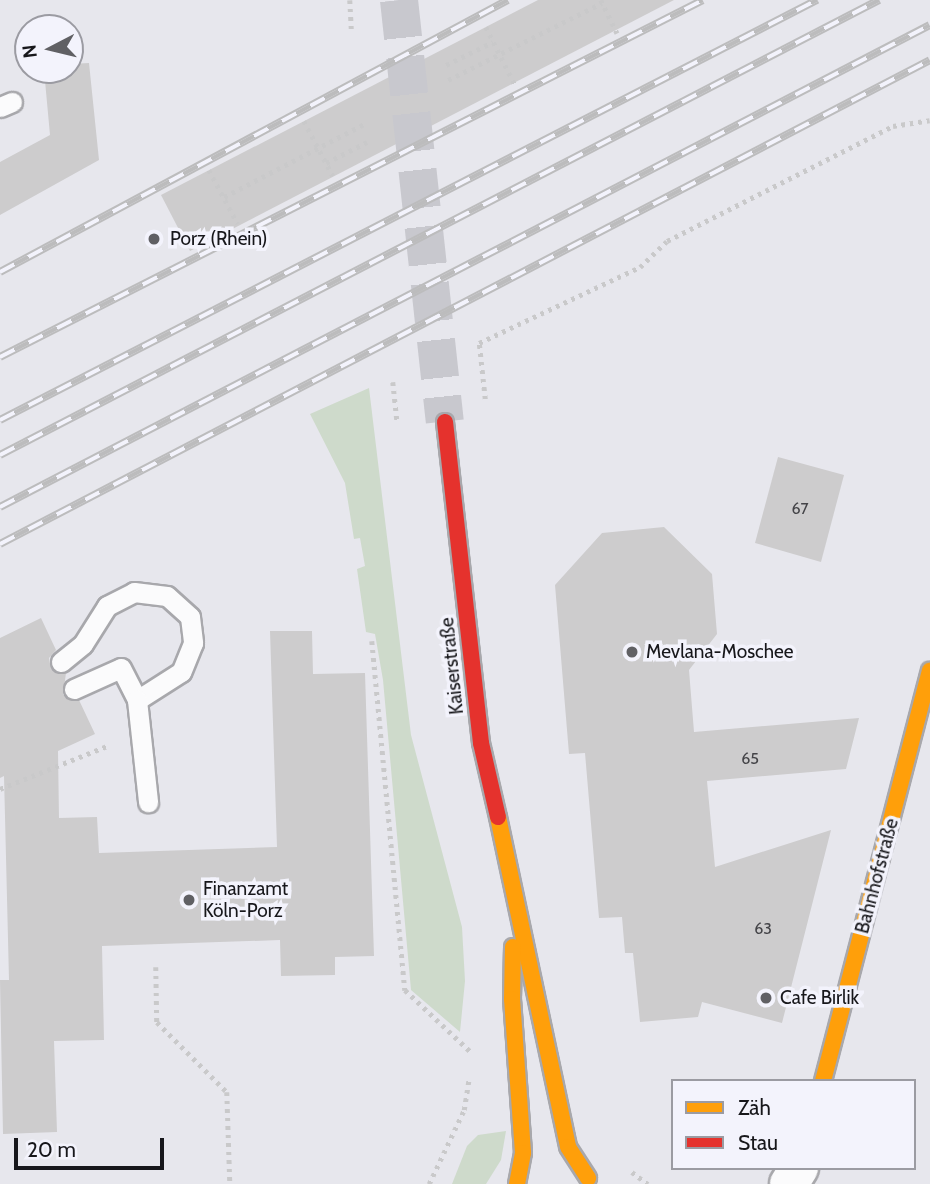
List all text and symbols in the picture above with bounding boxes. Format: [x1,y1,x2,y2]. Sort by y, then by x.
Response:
north arrow [14,14,84,84]
text: N [17,43,42,59]
place label: Porz (Rhein) [170,228,268,250]
marker: Porz (Rhein) [144,229,164,249]
house number: 67 [791,499,809,519]
street label: Kaiserstraße [436,616,468,716]
place label: Mevlana-Moschee [646,641,793,663]
marker: Mevlana-Moschee [624,644,640,660]
house number: 65 [741,749,759,769]
street label: Bahnhofstraße [851,816,903,936]
place label: Finanzamt Köln-Porz [203,878,288,922]
marker: Finanzamt Köln-Porz [181,892,197,908]
house number: 63 [754,919,772,939]
place label: Cafe Birlik [780,987,859,1009]
marker: Cafe Birlik [758,990,774,1006]
legend [671,1079,916,1170]
text: Zäh [738,1095,771,1120]
scale bar [18,1124,168,1168]
text: Stau [738,1130,778,1155]
text: 20 m [27,1137,76,1162]

